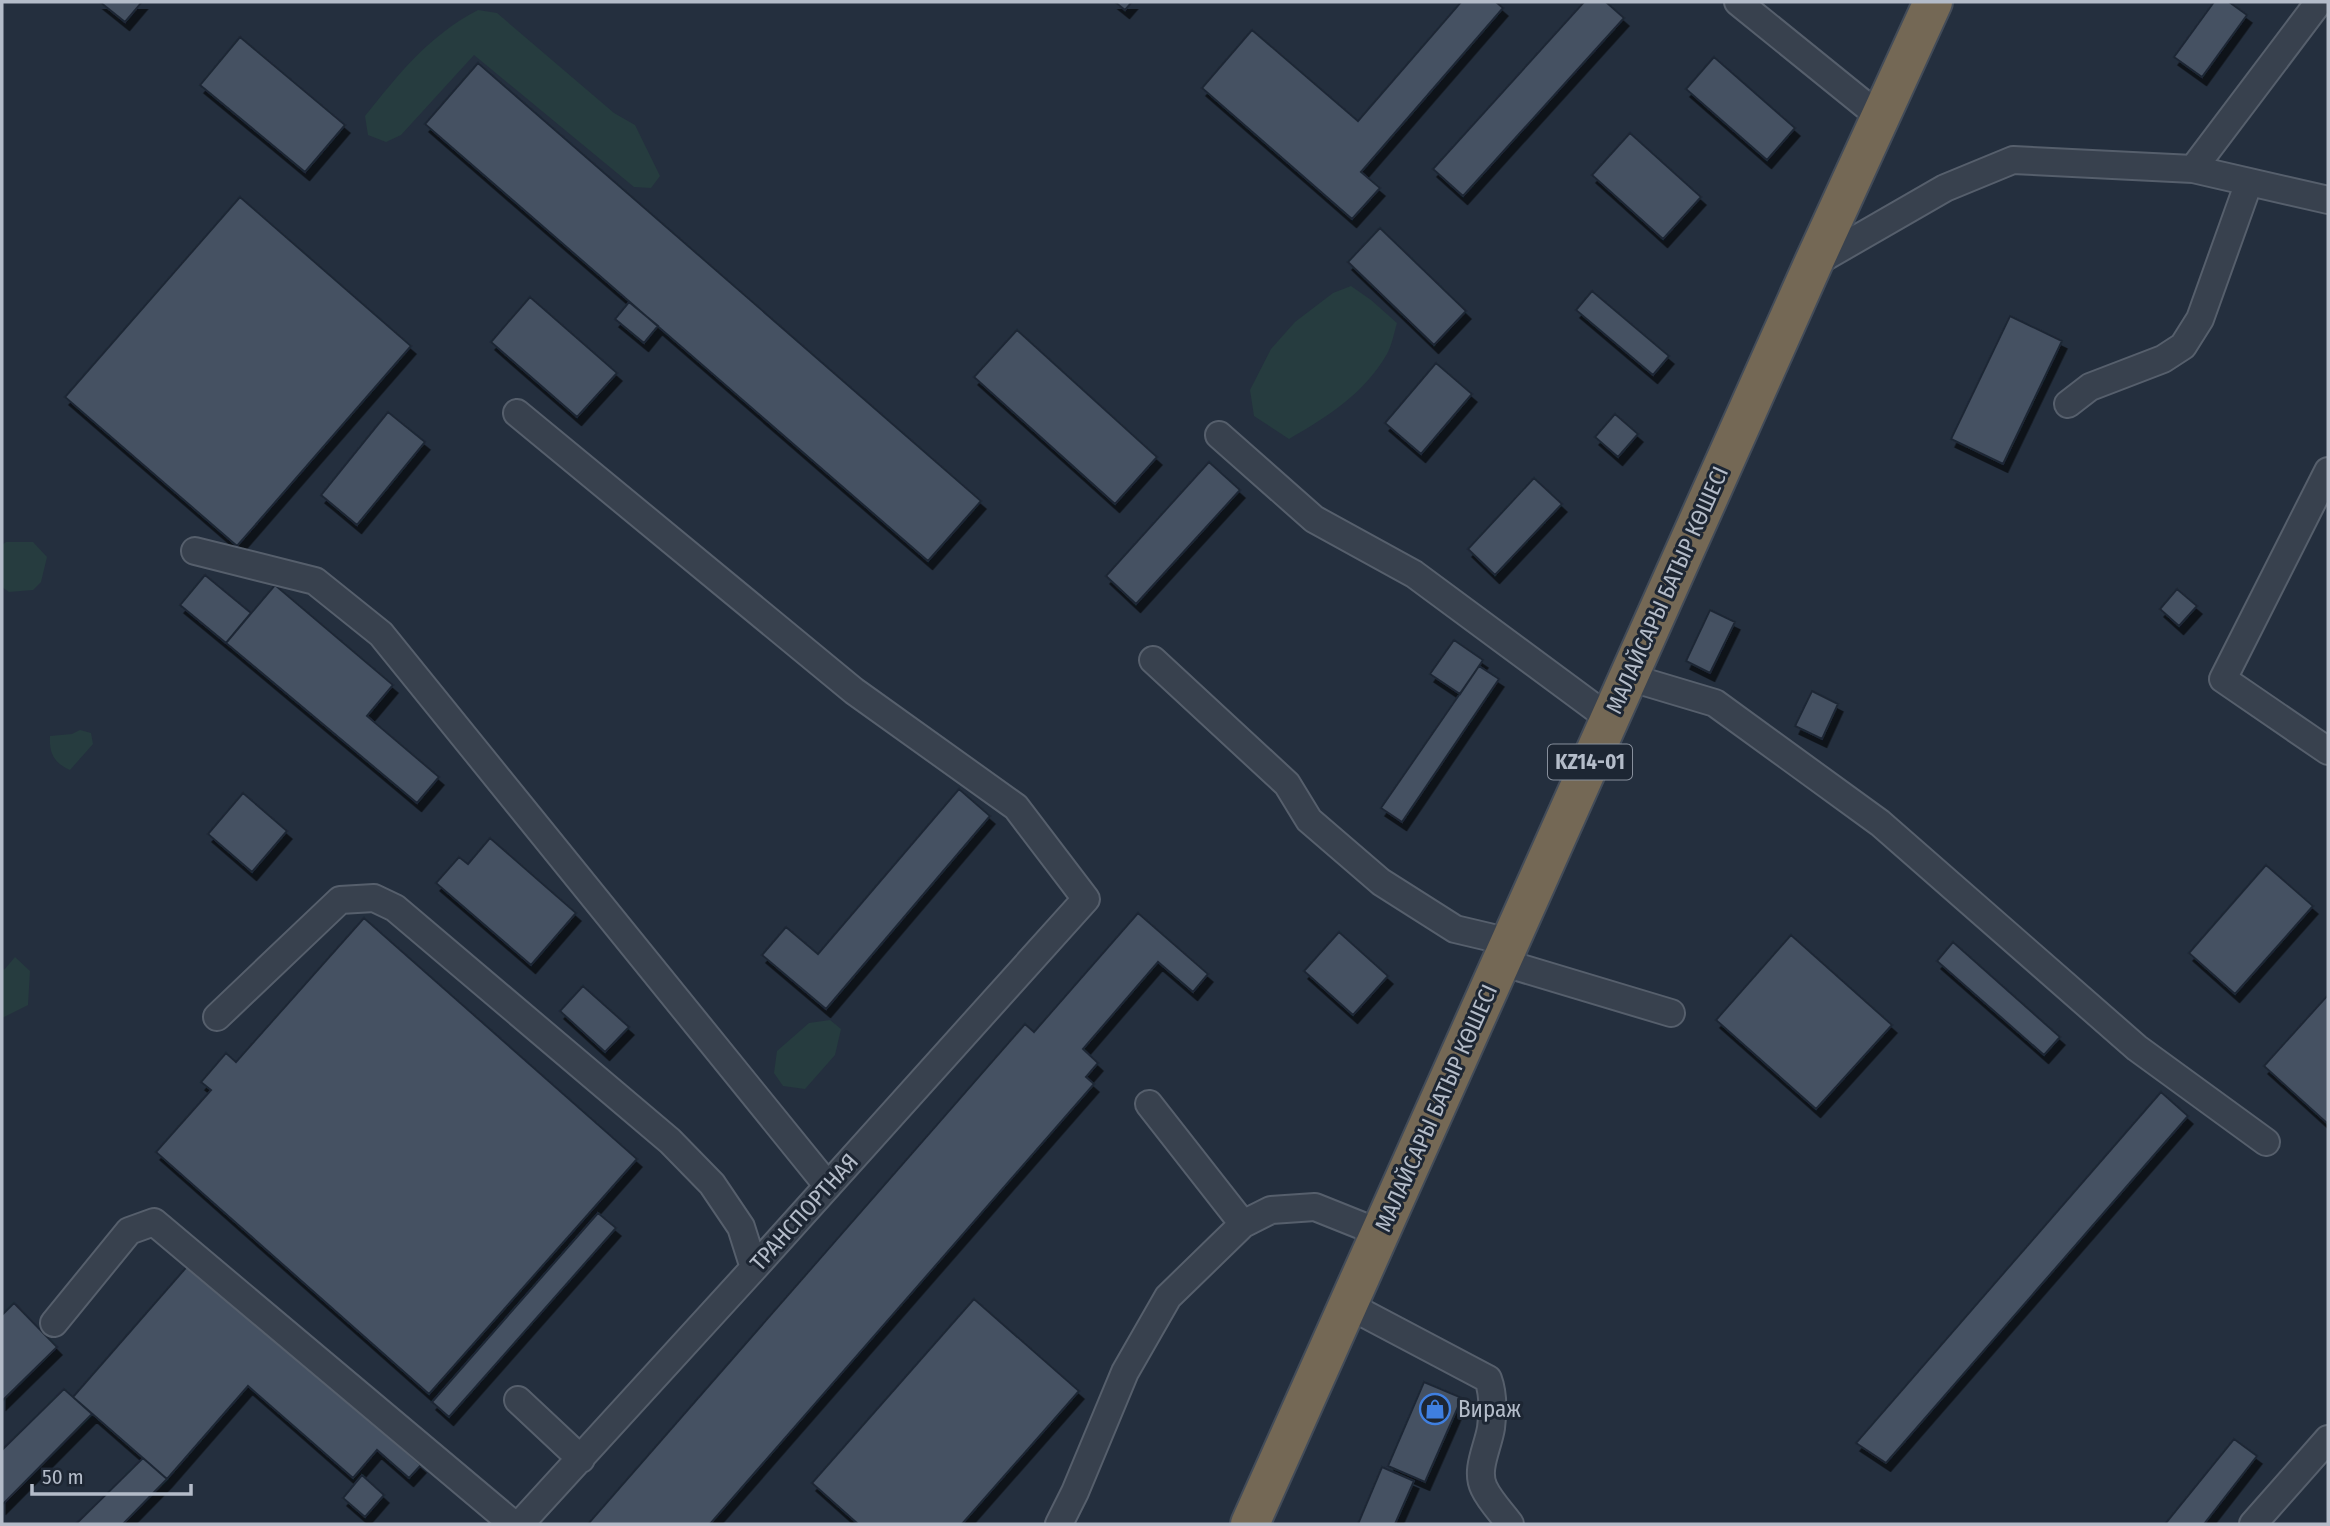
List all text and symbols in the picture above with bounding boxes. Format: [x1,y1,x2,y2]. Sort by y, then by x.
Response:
street label: МАЛАЙСАРЫ БАТЫР КӨШЕСІ [1600,462,1734,718]
road number: KZ14-01 [1548,744,1632,780]
street label: МАЛАЙСАРЫ БАТЫР КӨШЕСІ [1369,980,1503,1236]
street label: ТРАНСПОРТНАЯ [744,1148,864,1276]
shop icon: Вираж [1418,1392,1452,1426]
place label: Вираж [1458,1395,1521,1423]
scale bar [32,1452,191,1496]
text: 50 m [42,1464,84,1490]

